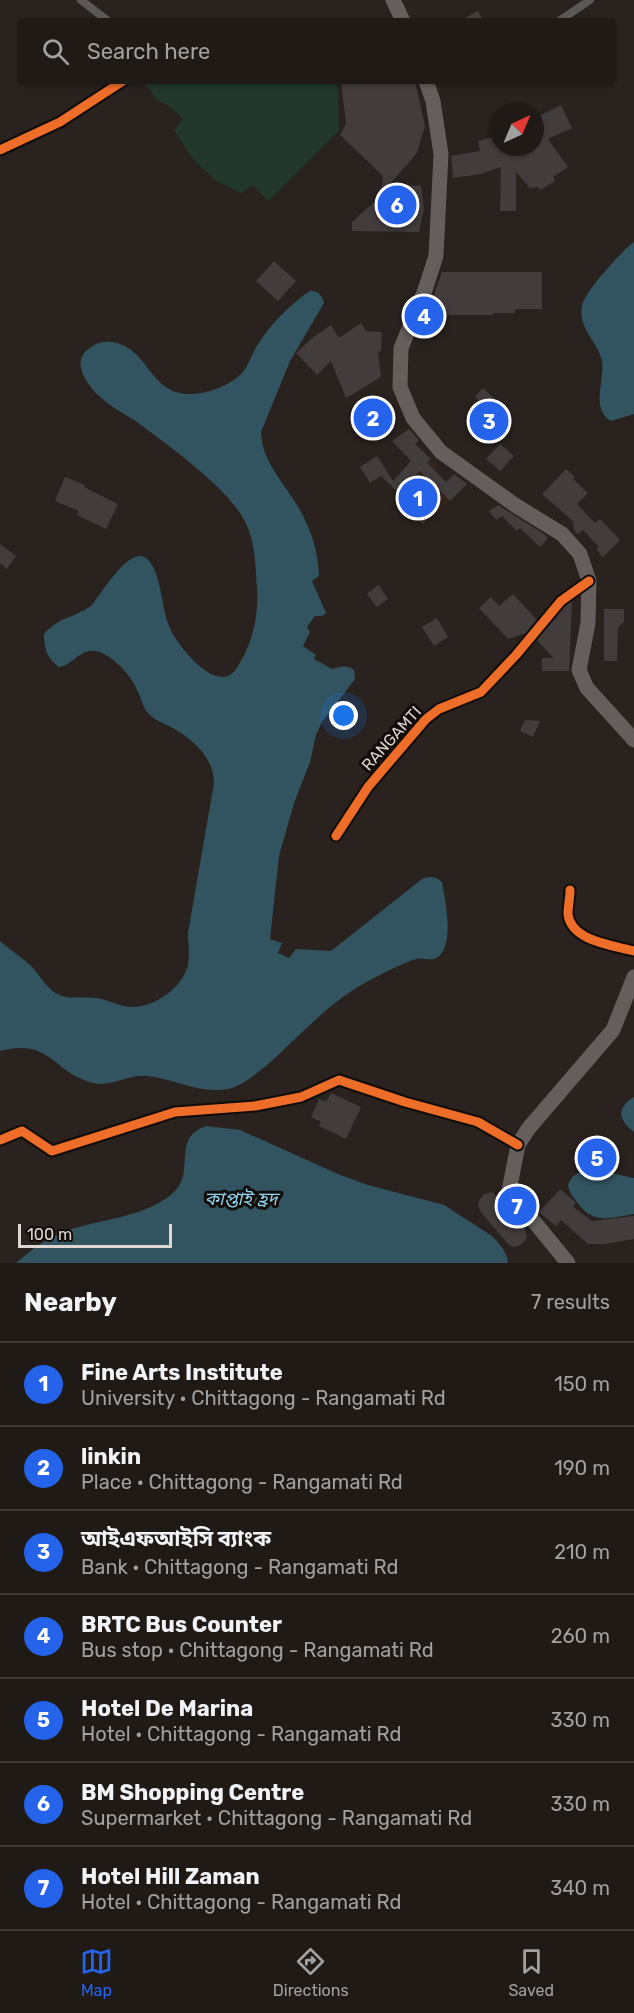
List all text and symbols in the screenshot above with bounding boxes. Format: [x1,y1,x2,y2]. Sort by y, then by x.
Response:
search box [18,18,616,84]
icon: search [39,35,72,68]
text: Search here [87,38,210,65]
north arrow [490,102,544,156]
pin: 6 [378,182,416,228]
pin: 4 [404,294,444,338]
pin: 2 [354,396,392,440]
pin: 3 [470,398,508,444]
pin: 1 [398,476,438,520]
your location [329,701,358,730]
street label: RANGAMTI [358,702,425,774]
pin: 5 [578,1136,616,1180]
pin: 7 [498,1184,536,1228]
water label: কাপ্তাই হ্রদ [205,1188,281,1210]
scale bar [18,1221,172,1248]
text: 100 m [27,1225,72,1244]
text: Nearby [24,1287,117,1318]
text: 7 results [531,1290,610,1314]
text: Fine Arts Institute [81,1359,283,1386]
text: 1 [39,1372,48,1396]
text: 150 m [554,1372,610,1396]
text: University · Chittagong - Rangamati Rd [81,1386,446,1410]
text: linkin [81,1443,141,1470]
text: 2 [37,1456,50,1480]
text: 190 m [554,1456,610,1480]
text: Place · Chittagong - Rangamati Rd [81,1470,403,1494]
text: আইএফআইসি ব্যাংক [81,1525,271,1552]
text: 3 [37,1540,50,1564]
text: 210 m [554,1540,610,1564]
text: Bank · Chittagong - Rangamati Rd [81,1555,398,1579]
text: BRTC Bus Counter [81,1611,282,1638]
text: 4 [37,1624,50,1648]
text: 260 m [551,1624,610,1648]
text: Bus stop · Chittagong - Rangamati Rd [81,1638,434,1662]
text: Hotel De Marina [81,1695,253,1722]
text: 5 [37,1708,50,1732]
text: 330 m [551,1708,610,1732]
text: Hotel · Chittagong - Rangamati Rd [81,1722,401,1746]
text: BM Shopping Centre [81,1779,304,1806]
text: 6 [37,1792,50,1816]
text: 330 m [551,1792,610,1816]
text: Supermarket · Chittagong - Rangamati Rd [81,1806,472,1830]
text: Hotel Hill Zaman [81,1863,260,1890]
text: 7 [38,1876,49,1900]
text: 340 m [550,1876,610,1900]
text: Hotel · Chittagong - Rangamati Rd [81,1890,401,1914]
tab: Map [80,1945,113,2000]
tab: Directions [273,1945,349,2000]
tab: Saved [508,1945,554,2000]

